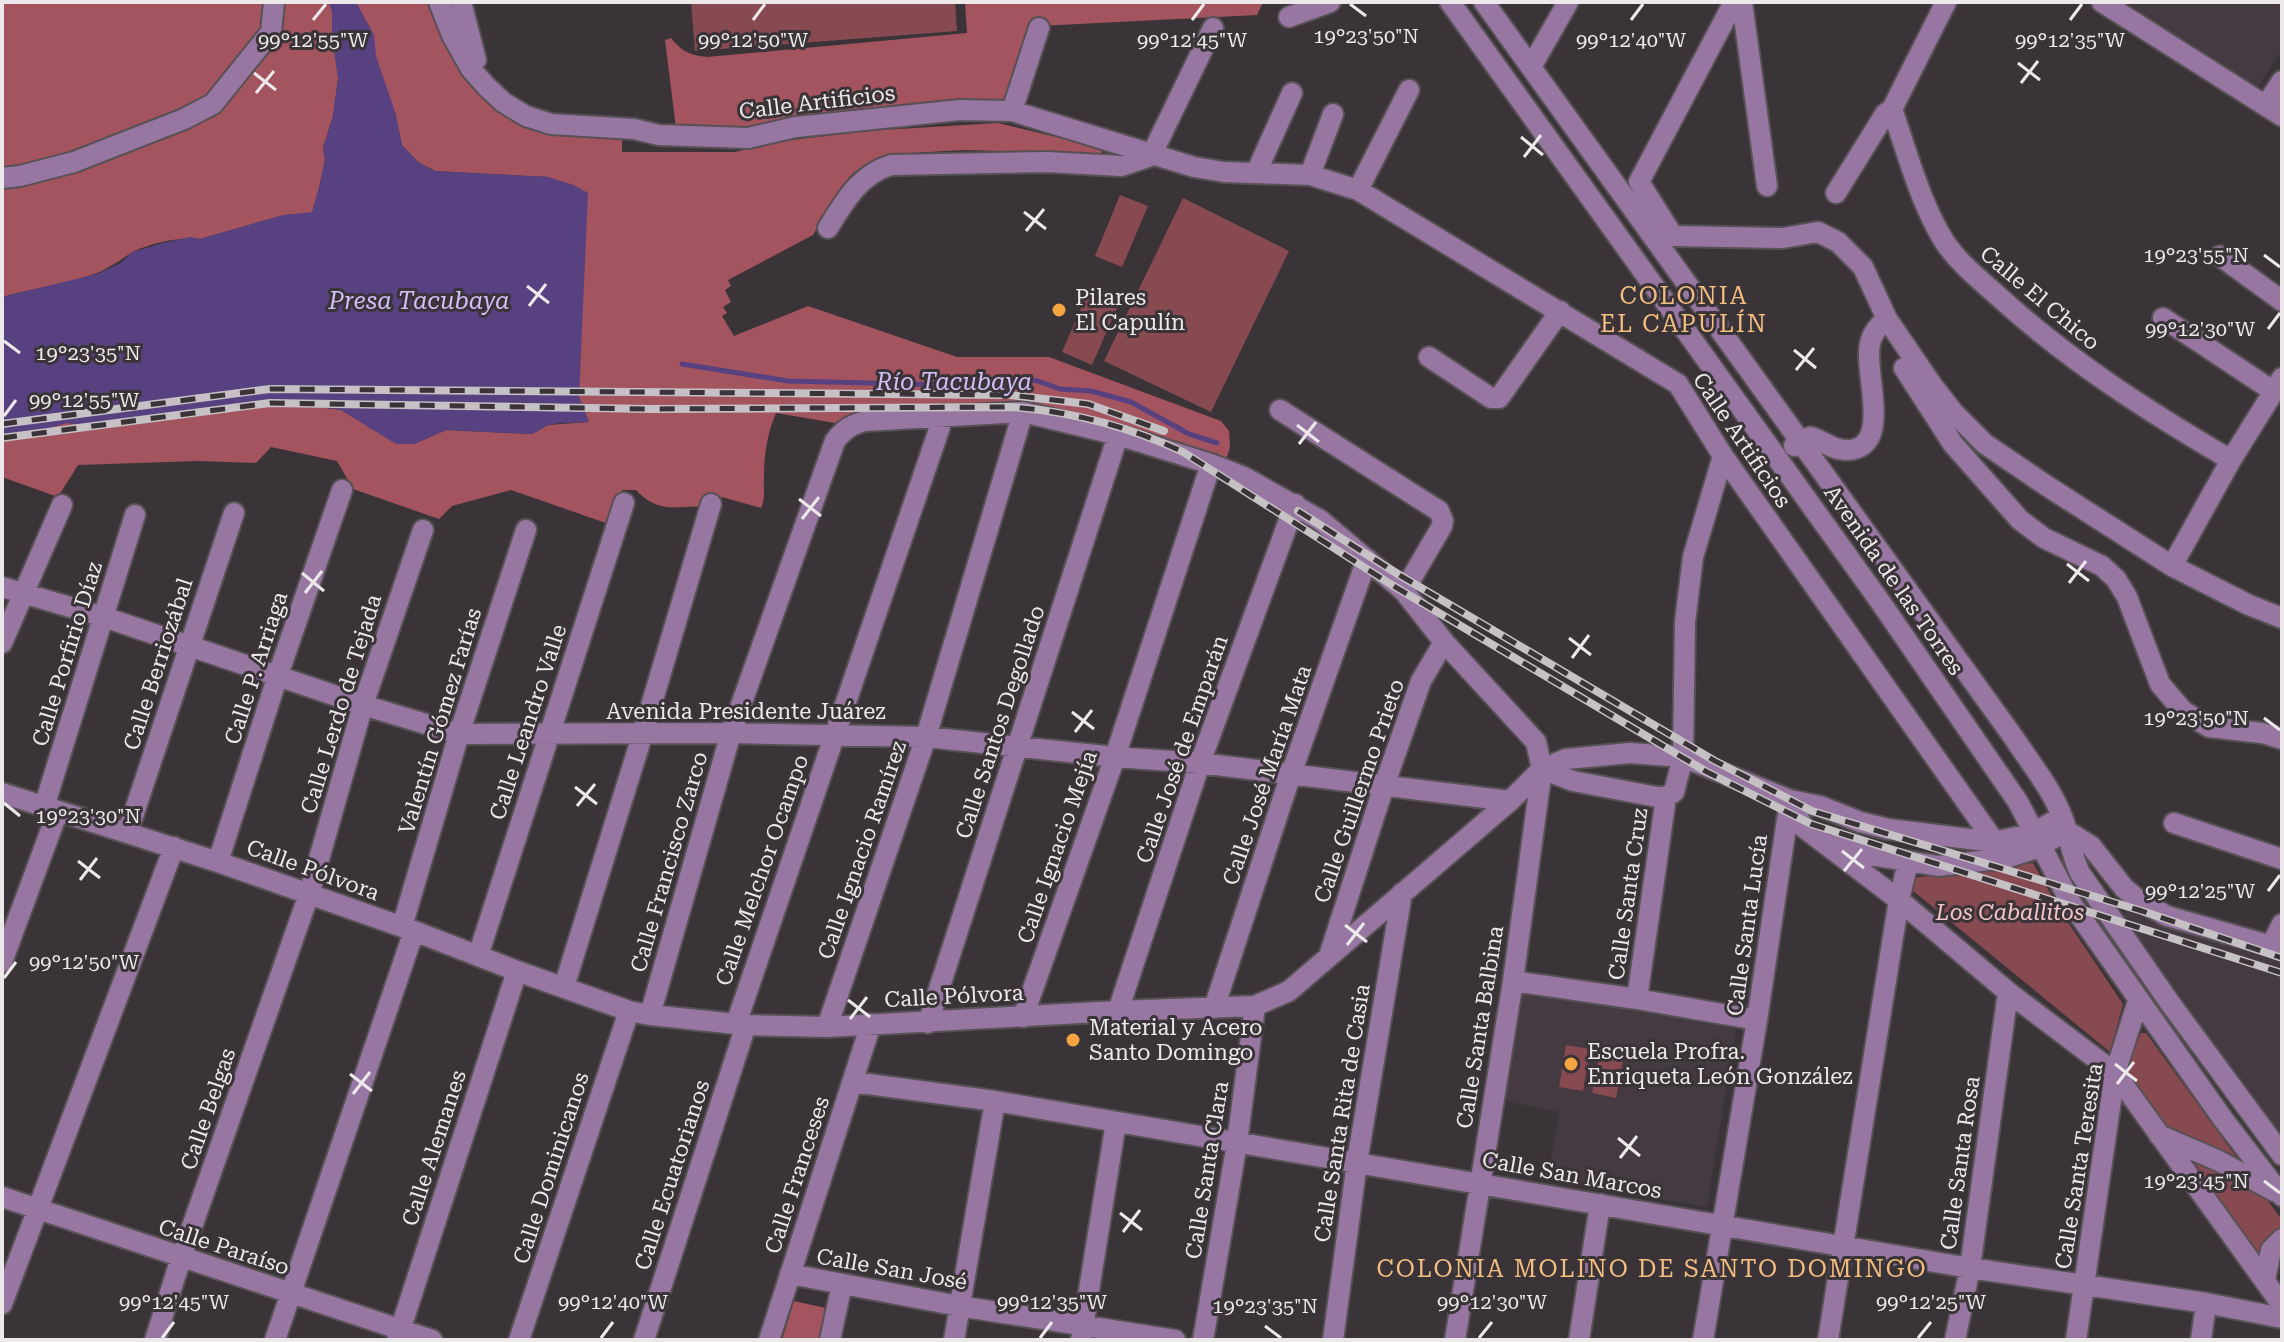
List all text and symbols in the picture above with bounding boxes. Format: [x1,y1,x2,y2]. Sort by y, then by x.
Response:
text: 19°23'50"N [1313,24,1419,48]
text: 99°12'55"W [258,28,369,52]
text: 99°12'50"W [698,28,809,52]
text: 99°12'45"W [1137,28,1248,52]
text: 99°12'40"W [1576,28,1687,52]
text: 99°12'35"W [2015,28,2126,52]
street label: Calle Artificios [738,80,896,124]
street label: Calle El Chico [1975,241,2105,355]
text: 19°23'55"N [2143,243,2249,267]
district label: COLONIA EL CAPULÍN [1600,282,1768,338]
place label: Pilares El Capulín [1075,285,1185,335]
water label: Presa Tacubaya [327,287,510,315]
marker: Pilares El Capulín [1050,301,1068,319]
text: 99°12'30"W [2145,317,2256,341]
text: 19°23'35"N [35,341,141,365]
water label: Río Tacubaya [875,368,1032,396]
street label: Calle Artificios [1688,368,1796,512]
text: 99°12'55"W [29,388,140,412]
street label: Avenida de las Torres [1819,480,1969,680]
street label: Calle Porfirio Díaz [27,559,107,749]
street label: Calle Berriozábal [118,575,198,753]
street label: Calle P. Arriaga [219,588,293,748]
street label: Calle Lerdo de Tejada [296,591,386,817]
street label: Calle Santos Degollado [950,602,1050,842]
street label: Valentín Gómez Farías [394,605,486,837]
street label: Calle Leandro Valle [485,621,571,823]
street label: Calle José de Emparán [1131,632,1233,866]
street label: Calle José María Mata [1218,662,1316,888]
street label: Calle Guillermo Prieto [1309,676,1409,906]
street label: Avenida Presidente Juárez [606,699,886,724]
text: 19°23'50"N [2143,706,2249,730]
street label: Calle Ignacio Ramírez [813,738,911,962]
street label: Calle Ignacio Mejía [1012,747,1102,947]
street label: Calle Francisco Zarco [625,749,713,975]
street label: Calle Melchor Ocampo [711,751,813,989]
text: 19°23'30"N [35,804,141,828]
street label: Calle Santa Cruz [1604,806,1652,982]
street label: Calle Santa Lucía [1722,833,1772,1017]
street label: Calle Pólvora [243,834,383,906]
text: 99°12'25"W [2145,879,2256,903]
park label: Los Caballitos [1935,900,2084,925]
street label: Calle Santa Balbina [1452,924,1508,1130]
text: 99°12'50"W [29,950,140,974]
street label: Calle Pólvora [884,980,1024,1012]
street label: Calle Santa Rita de Casia [1309,982,1375,1244]
place label: Material y Acero Santo Domingo [1089,1015,1263,1065]
marker: Material y Acero Santo Domingo [1064,1031,1082,1049]
place label: Escuela Profra. Enriqueta León González [1587,1039,1853,1089]
street label: Calle Belgas [176,1045,240,1173]
marker: Escuela Profra. Enriqueta León González [1562,1055,1580,1073]
street label: Calle Santa Teresita [2050,1061,2108,1271]
street label: Calle Alemanes [397,1067,471,1229]
street label: Calle Dominicanos [508,1069,594,1267]
street label: Calle Santa Rosa [1935,1074,1985,1251]
street label: Calle Ecuatorianos [629,1077,715,1273]
street label: Calle Santa Clara [1181,1079,1233,1261]
street label: Calle Franceses [760,1093,834,1257]
street label: Calle San Marcos [1480,1147,1664,1203]
text: 19°23'45"N [2143,1169,2249,1193]
street label: Calle Paraíso [155,1214,293,1280]
street label: Calle San José [815,1243,969,1295]
district label: COLONIA MOLINO DE SANTO DOMINGO [1376,1255,1928,1283]
text: 99°12'45"W [119,1290,230,1314]
text: 99°12'40"W [558,1290,669,1314]
text: 99°12'35"W [997,1290,1108,1314]
text: 99°12'30"W [1437,1290,1548,1314]
text: 99°12'25"W [1876,1290,1987,1314]
text: 19°23'35"N [1212,1294,1318,1318]

